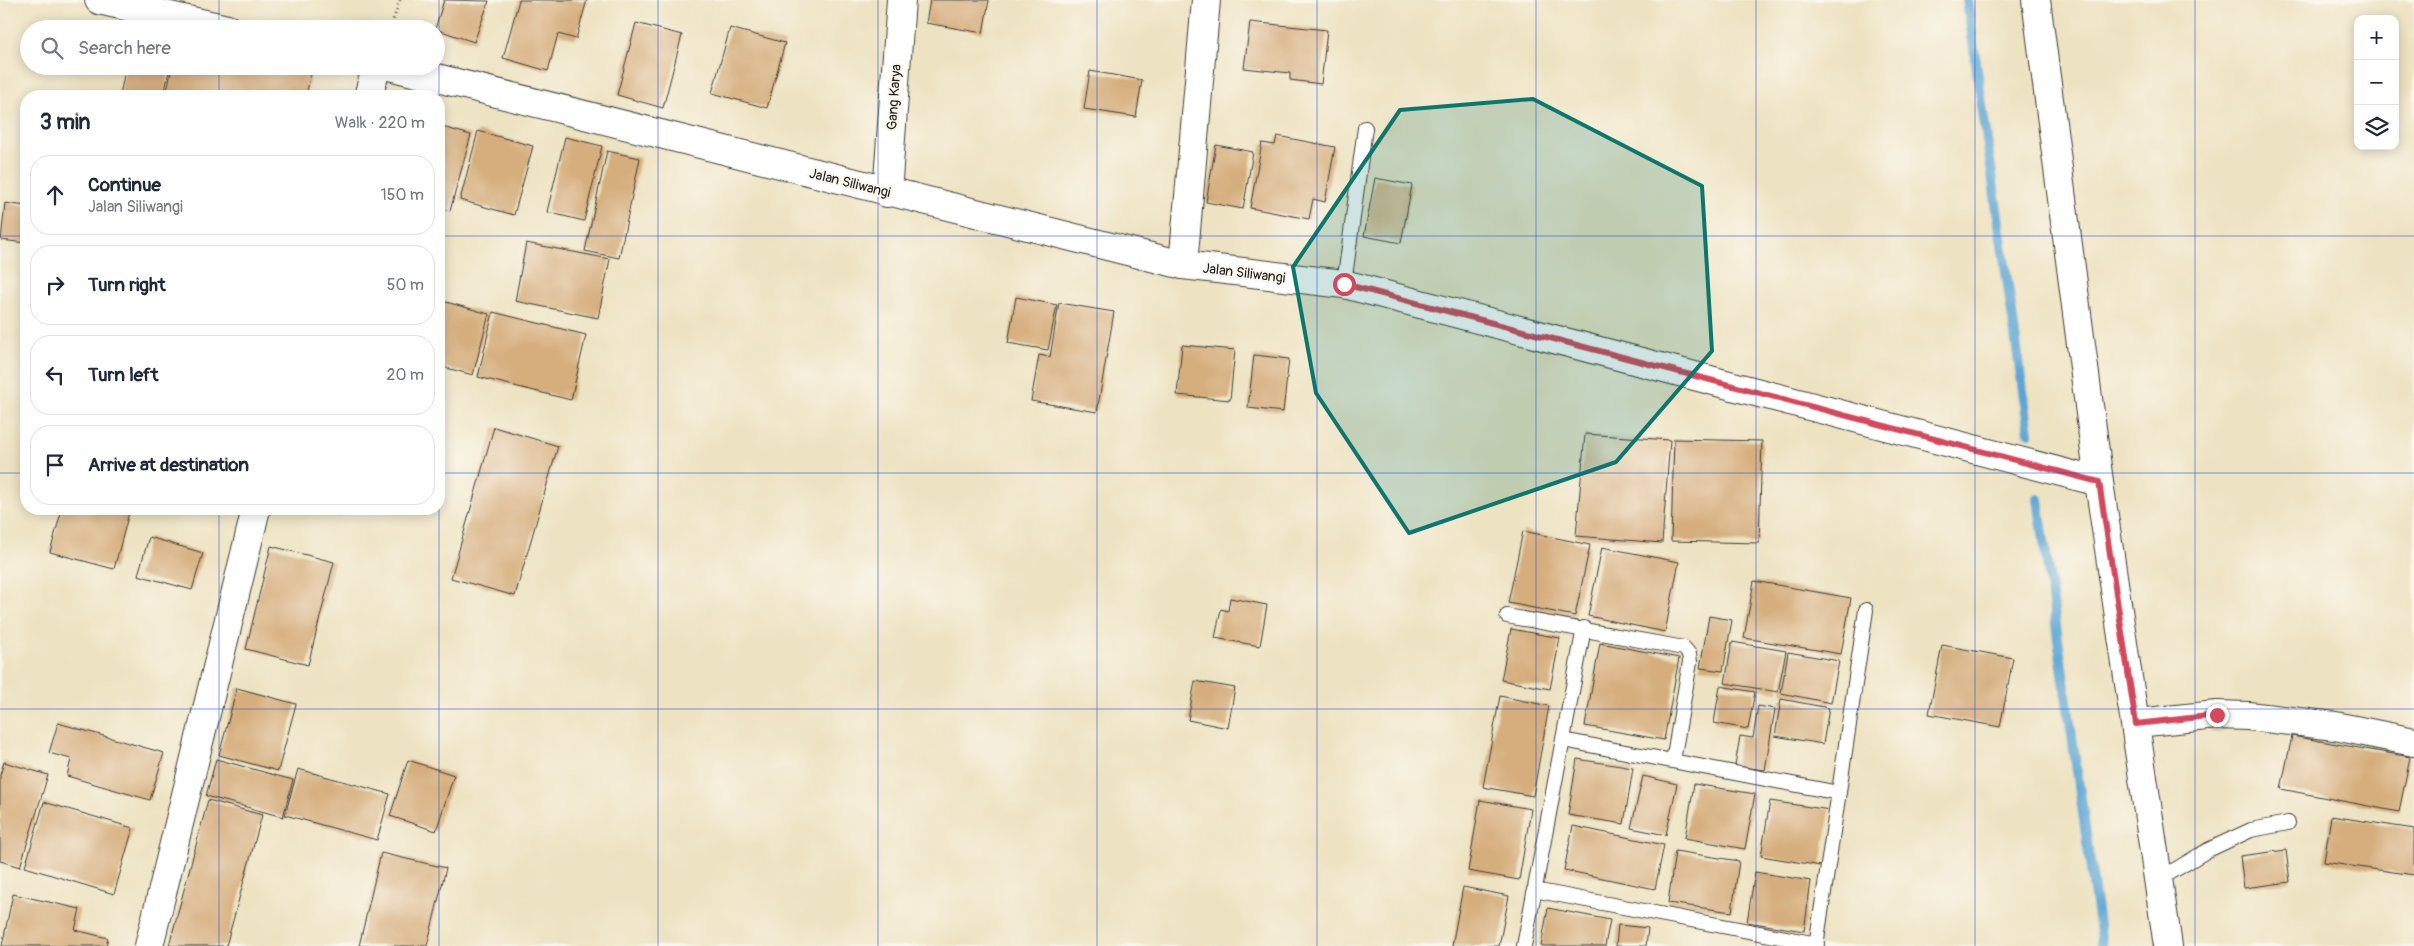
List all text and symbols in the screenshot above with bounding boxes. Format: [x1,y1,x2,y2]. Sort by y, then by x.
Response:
map controls [2354,15,2399,150]
button: + [2354,15,2399,60]
search box [20,20,445,75]
icon: search [38,34,66,62]
text: Search here [78,36,171,60]
button: − [2354,60,2399,105]
street label: Gang Karya [883,64,905,130]
button: layers [2354,105,2399,150]
text: 3 min [40,109,90,136]
text: Walk · 220 m [335,113,425,133]
street label: Jalan Siliwangi [808,165,893,201]
text: Continue [88,173,161,197]
icon: ahead [41,181,69,209]
text: 150 m [380,185,424,205]
text: Jalan Siliwangi [88,197,183,217]
street label: Jalan Siliwangi [1202,260,1287,287]
icon: right [41,271,69,299]
text: Turn right [88,273,166,297]
route start [1333,273,1356,296]
text: 50 m [387,275,424,295]
icon: left [41,361,69,389]
text: Turn left [88,363,158,387]
text: 20 m [386,365,424,385]
icon: arrive [41,451,69,479]
text: Arrive at destination [88,453,249,477]
route end [2206,704,2229,727]

